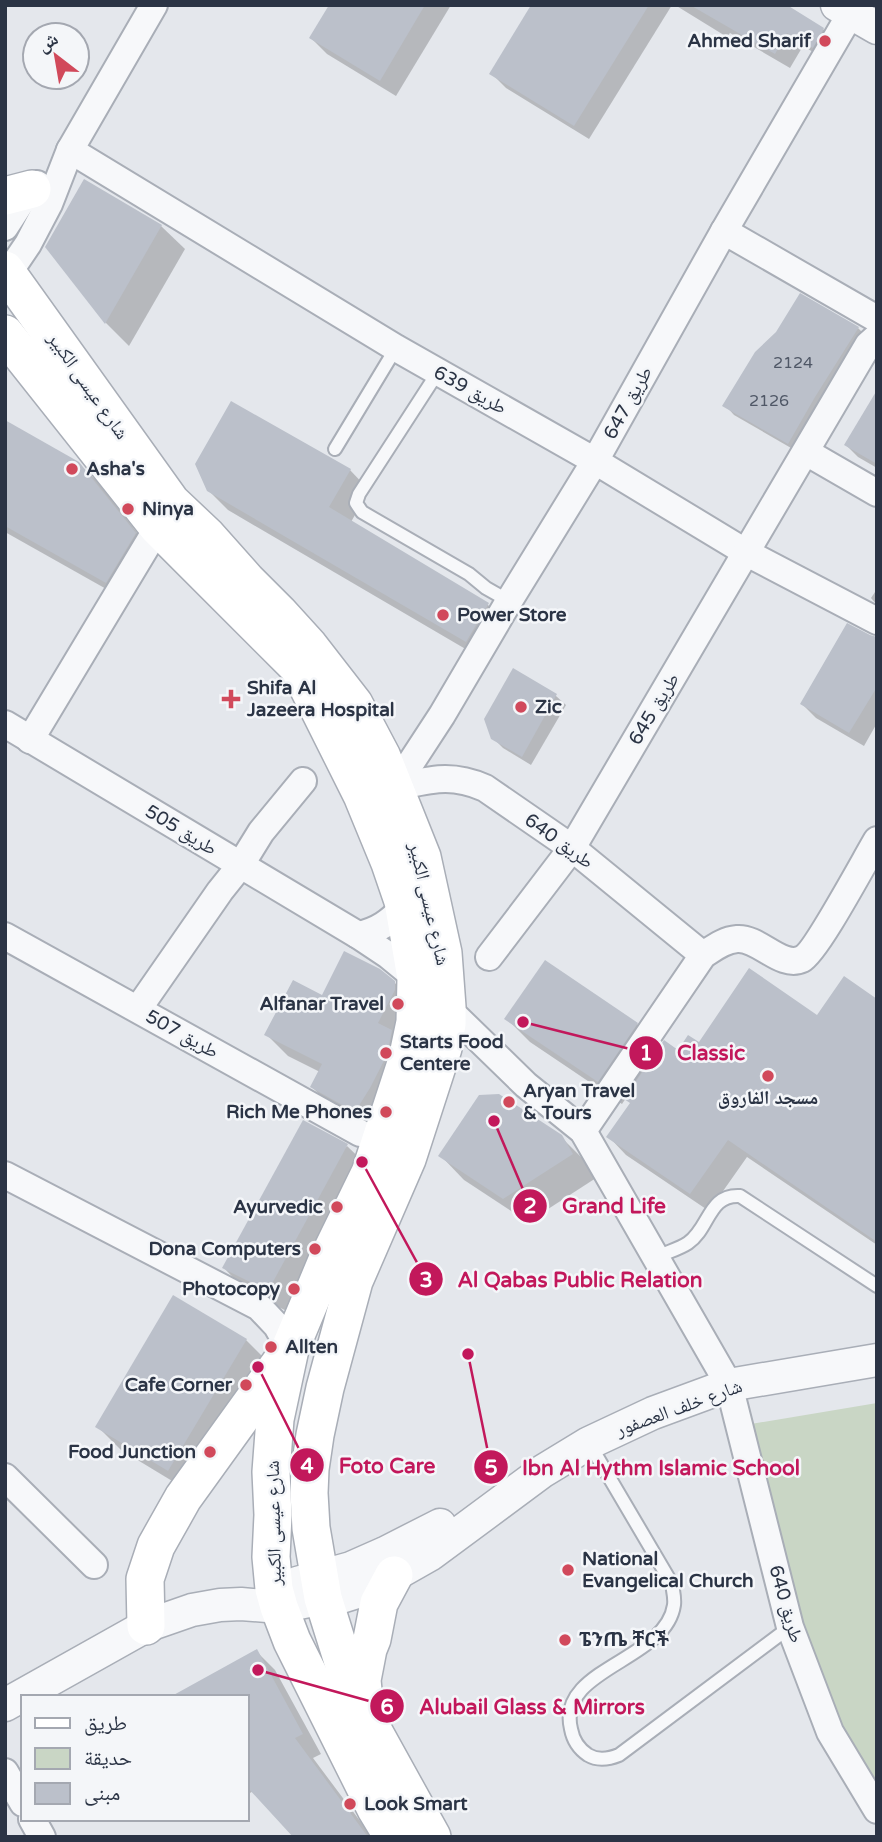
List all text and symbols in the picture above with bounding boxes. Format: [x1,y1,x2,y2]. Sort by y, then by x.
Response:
north arrow [21,21,91,91]
text: ش [33,28,62,57]
place label: Ahmed Sharif [687,30,812,52]
marker: Ahmed Sharif [817,33,833,49]
street label: شارع عيسى الكبير [42,328,133,444]
house number: 2124 [773,353,813,373]
street label: طريق 639 [430,361,510,419]
street label: طريق 647 [599,363,657,443]
house number: 2126 [749,391,789,411]
place label: Asha's [86,458,145,480]
marker: Asha's [64,461,80,477]
place label: Ninya [142,498,194,521]
marker: Ninya [120,501,136,517]
place label: Power Store [457,604,567,626]
marker: Power Store [435,607,451,623]
street label: طريق 645 [624,669,684,749]
place label: Shifa Al Jazeera Hospital [246,677,395,722]
marker: Shifa Al Jazeera Hospital [221,689,241,709]
place label: Zic [535,696,562,718]
marker: Zic [513,699,529,715]
street label: طريق 505 [141,800,221,860]
street label: طريق 640 [520,809,598,873]
street label: شارع عيسى الكبير [404,839,454,968]
place label: Alfanar Travel [259,993,384,1015]
marker: Alfanar Travel [390,996,406,1012]
street label: طريق 507 [142,1005,222,1063]
place label: Starts Food Centere [400,1031,504,1075]
callout: Classic [628,1032,759,1074]
text: 1 [639,1041,653,1066]
text: Classic [677,1041,745,1066]
marker: Starts Food Centere [378,1045,394,1061]
marker: مسجد الفاروق [760,1068,776,1084]
place label: Aryan Travel & Tours [523,1080,635,1124]
place label: مسجد الفاروق [718,1087,818,1109]
marker: Aryan Travel & Tours [501,1094,517,1110]
place label: Rich Me Phones [226,1101,372,1123]
marker: Rich Me Phones [378,1104,394,1120]
callout: Grand Life [513,1185,680,1227]
text: 2 [523,1194,537,1219]
text: Grand Life [562,1194,666,1219]
place label: Ayurvedic [233,1196,323,1219]
marker: Ayurvedic [329,1199,345,1215]
place label: Dona Computers [149,1238,301,1261]
marker: Dona Computers [307,1241,323,1257]
callout: Al Qabas Public Relation [409,1258,717,1300]
text: 3 [419,1268,433,1293]
text: Al Qabas Public Relation [457,1268,703,1293]
place label: Photocopy [182,1278,281,1301]
marker: Photocopy [286,1281,302,1297]
place label: Allten [285,1336,338,1358]
marker: Allten [263,1339,279,1355]
place label: Cafe Corner [125,1374,233,1396]
street label: شارع خلف العصفور [612,1375,745,1441]
marker: Cafe Corner [238,1377,254,1393]
place label: Food Junction [68,1441,196,1463]
marker: Food Junction [202,1444,218,1460]
callout: Foto Care [290,1444,449,1486]
callout: Ibn Al Hythm Islamic School [473,1446,815,1488]
text: 4 [300,1454,314,1479]
text: Foto Care [339,1454,435,1479]
text: 5 [484,1456,498,1481]
text: Ibn Al Hythm Islamic School [522,1456,800,1481]
street label: شارع عيسى الكبير [262,1460,286,1587]
place label: National Evangelical Church [582,1548,754,1593]
marker: National Evangelical Church [560,1562,576,1578]
street label: طريق 640 [764,1563,808,1645]
place label: ፔንጤ ቸርች [579,1629,669,1651]
marker: ፔንጤ ቸርች [557,1632,573,1648]
callout: Alubail Glass & Mirrors [370,1685,659,1727]
legend [21,1695,248,1821]
text: 6 [380,1695,394,1720]
text: Alubail Glass & Mirrors [419,1695,645,1720]
text: طريق [84,1711,127,1736]
text: حديقة [84,1746,132,1771]
text: مبنى [84,1781,120,1806]
place label: Look Smart [364,1793,468,1815]
marker: Look Smart [342,1796,358,1812]

